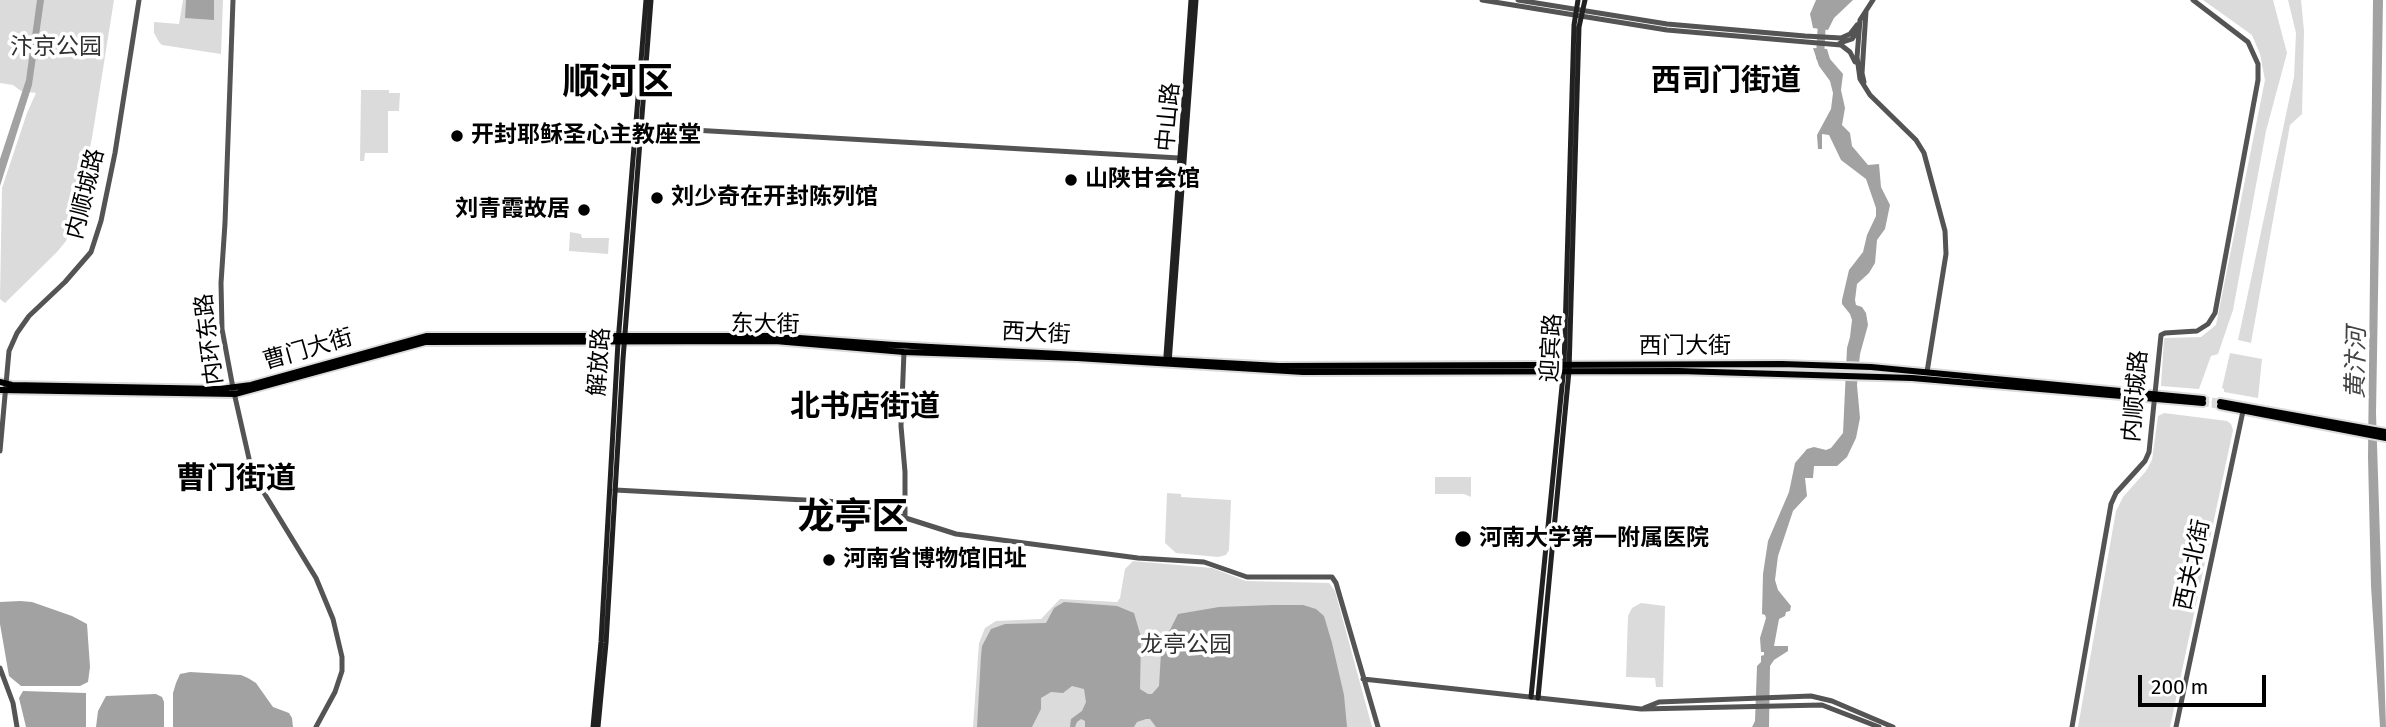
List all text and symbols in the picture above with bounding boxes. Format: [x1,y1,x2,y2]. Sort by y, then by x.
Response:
park label: 汴京公园 [10,34,102,62]
district label: 顺河区 [563,62,673,106]
district label: 西司门街道 [1651,64,1801,100]
street label: 中山路 [1152,81,1186,153]
place label: 开封耶稣圣心主教座堂 [471,122,701,150]
marker: 开封耶稣圣心主教座堂 [449,128,465,144]
street label: 内顺城路 [61,146,111,242]
place label: 山陕甘会馆 [1085,166,1200,194]
marker: 山陕甘会馆 [1063,172,1079,188]
place label: 刘少奇在开封陈列馆 [671,184,878,212]
marker: 刘少奇在开封陈列馆 [649,190,665,206]
place label: 刘青霞故居 [455,196,570,224]
marker: 刘青霞故居 [576,202,592,218]
street label: 内环东路 [191,292,229,386]
street label: 东大街 [730,311,800,339]
street label: 迎宾路 [1536,313,1568,383]
street label: 西大街 [1001,318,1071,350]
street label: 曹门大街 [260,324,356,376]
street label: 解放路 [584,327,616,397]
water label: 黄汴河 [2342,327,2372,399]
street label: 西门大街 [1639,333,1731,361]
street label: 内顺城路 [2118,349,2154,443]
district label: 北书店街道 [790,390,940,426]
district label: 曹门街道 [176,462,296,498]
district label: 龙亭区 [798,497,908,541]
street label: 西关北街 [2170,517,2216,613]
place label: 河南大学第一附属医院 [1479,525,1709,553]
marker: 河南大学第一附属医院 [1453,529,1473,549]
place label: 河南省博物馆旧址 [843,546,1027,574]
marker: 河南省博物馆旧址 [821,552,837,568]
park label: 龙亭公园 [1140,632,1232,660]
scale bar [2141,660,2269,704]
text: 200 m [2151,674,2208,700]

